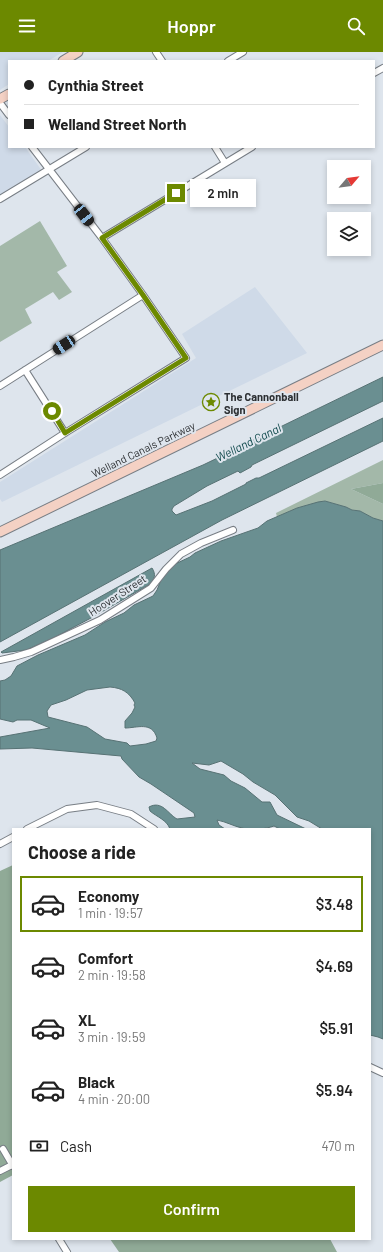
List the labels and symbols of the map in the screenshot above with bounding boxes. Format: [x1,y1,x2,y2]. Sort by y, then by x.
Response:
north arrow [327,160,371,204]
callout: 2 min [190,179,256,207]
route end [167,184,185,202]
car [72,202,96,228]
car [51,333,77,357]
place label: The Cannonball Sign [224,390,299,416]
place icon: The Cannonball Sign [201,392,221,412]
route start [43,402,61,420]
street label: Welland Canals Parkway [89,418,197,480]
water label: Welland Canal [213,420,283,464]
street label: Hoover Street [86,572,148,618]

